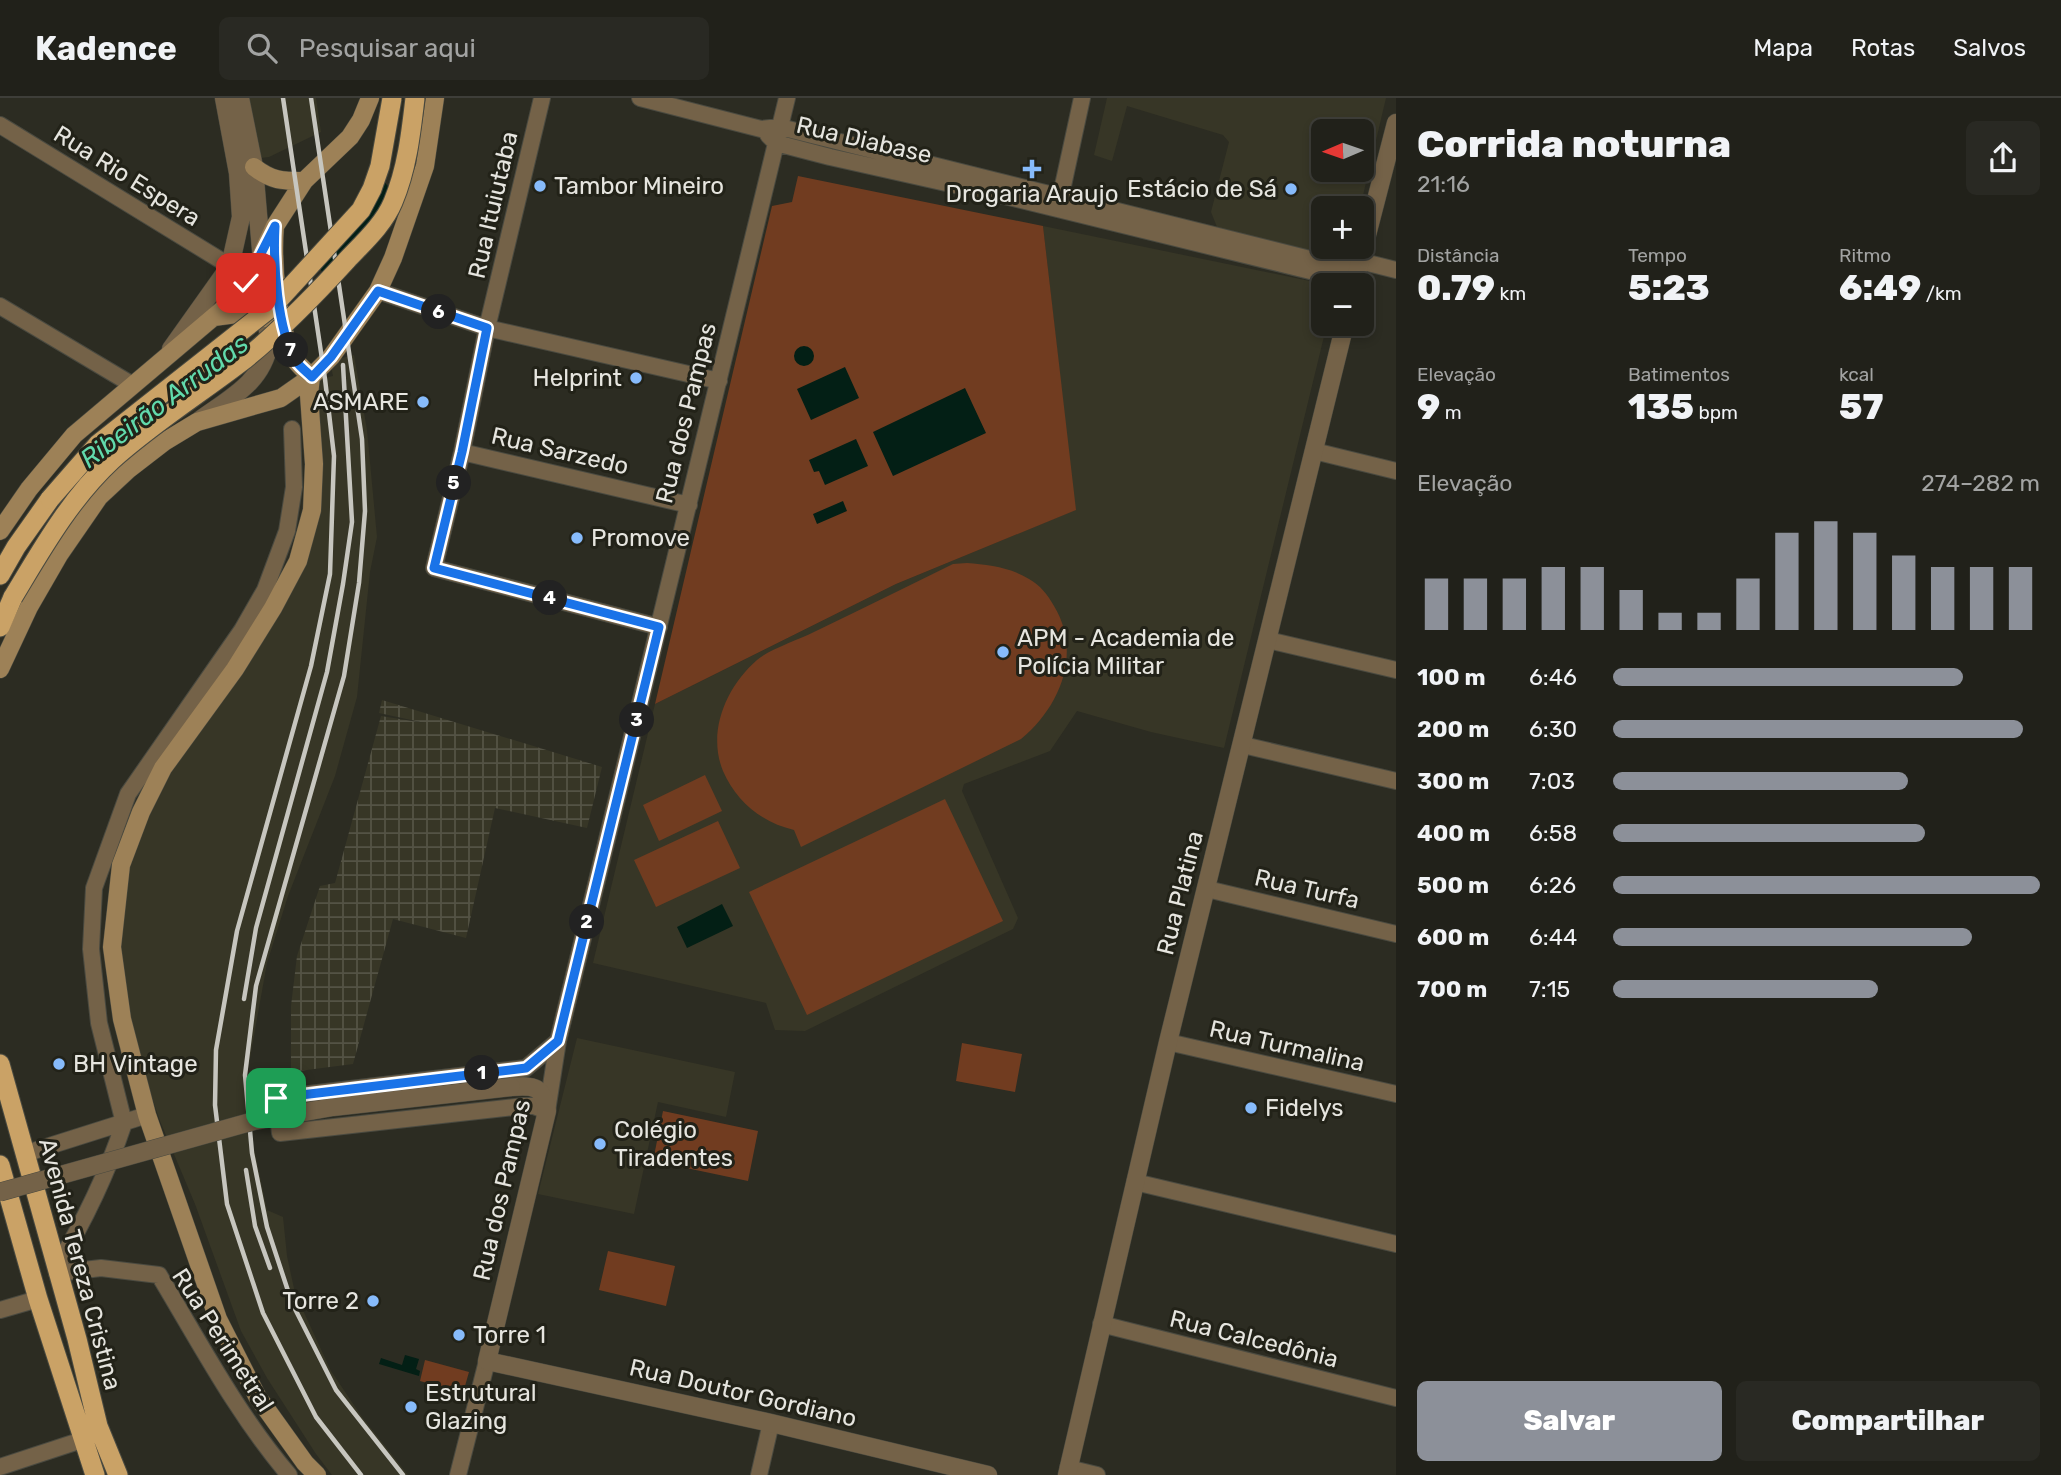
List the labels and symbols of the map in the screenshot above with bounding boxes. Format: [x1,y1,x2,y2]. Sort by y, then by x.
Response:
street label: Rua Diabase [794,111,934,169]
north arrow [1311,119,1374,182]
street label: Rua Rio Espera [49,120,205,232]
street label: Rua Ituiutaba [462,129,524,281]
marker: Drogaria Araujo [1024,161,1040,177]
place label: Tambor Mineiro [554,172,724,200]
place label: Estácio de Sá [1127,175,1277,203]
marker: Tambor Mineiro [532,178,548,194]
place label: Drogaria Araujo [946,180,1118,208]
marker: Estácio de Sá [1283,181,1299,197]
pin [216,253,276,313]
pin: 6 [422,294,457,330]
street label: Rua dos Pampas [650,320,722,506]
water label: Ribeirão Arrudas [74,328,255,475]
pin: 7 [274,332,308,368]
place label: Helprint [533,364,622,392]
marker: Helprint [628,370,644,386]
place label: ASMARE [313,388,409,416]
marker: ASMARE [415,394,431,410]
street label: Rua Sarzedo [489,422,631,480]
pin: 5 [436,466,472,500]
place label: Promove [591,524,690,552]
marker: Promove [569,530,585,546]
pin: 4 [532,580,568,616]
place label: APM - Academia de Polícia Militar [1017,624,1234,680]
marker: APM - Academia de Polícia Militar [995,644,1011,660]
pin: 3 [620,702,654,738]
street label: Rua Platina [1151,828,1209,958]
street label: Rua Turfa [1252,863,1362,915]
pin: 2 [570,904,604,940]
street label: Rua Turmalina [1207,1015,1367,1077]
place label: BH Vintage [73,1050,198,1078]
marker: BH Vintage [51,1056,67,1072]
pin: 1 [464,1056,500,1090]
pin [246,1068,306,1128]
place label: Fidelys [1265,1094,1344,1122]
street label: Rua dos Pampas [468,1097,536,1283]
marker: Fidelys [1243,1100,1259,1116]
place label: Colégio Tiradentes [614,1116,733,1172]
street label: Avenida Tereza Cristina [33,1135,127,1393]
marker: Colégio Tiradentes [592,1136,608,1152]
street label: Rua Perimetral [166,1263,280,1417]
place label: Torre 2 [282,1287,359,1315]
marker: Torre 2 [365,1293,381,1309]
street label: Rua Calcedônia [1167,1305,1341,1373]
place label: Torre 1 [473,1321,546,1349]
marker: Torre 1 [451,1327,467,1343]
street label: Rua Doutor Gordiano [627,1353,859,1433]
place label: Estrutural Glazing [425,1379,537,1435]
marker: Estrutural Glazing [403,1399,419,1415]

